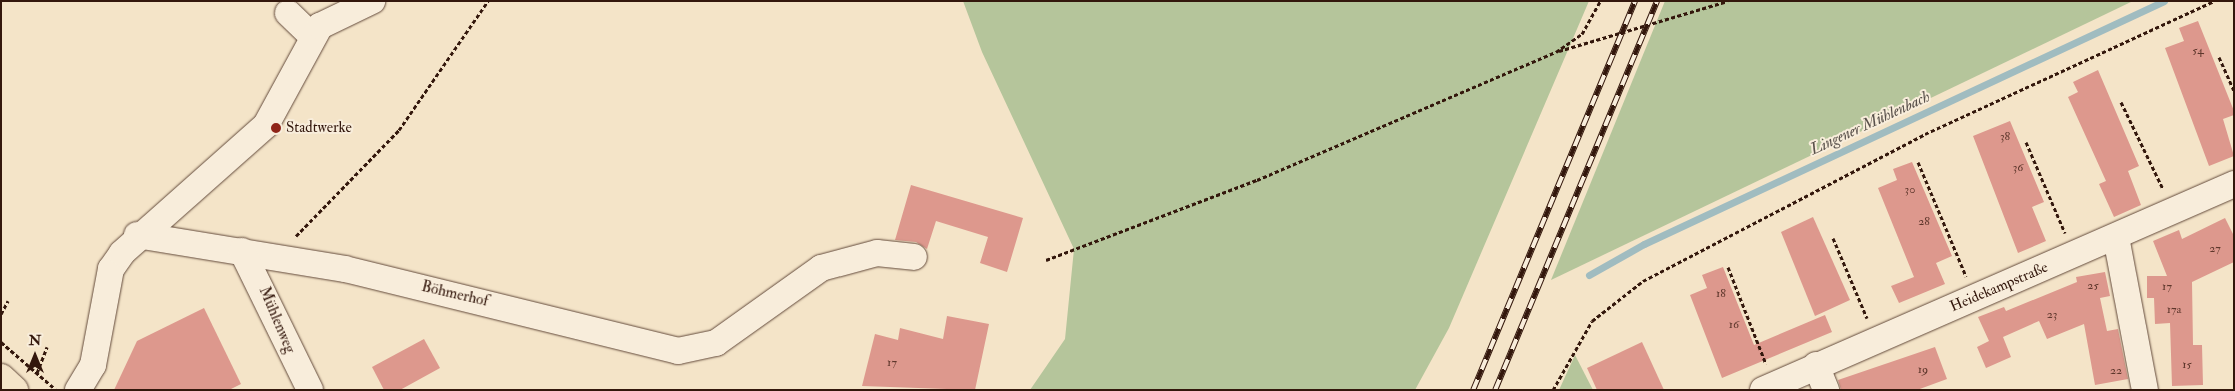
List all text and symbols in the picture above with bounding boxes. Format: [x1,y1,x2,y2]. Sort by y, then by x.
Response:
house number: 54 [2192,44,2204,58]
water label: Lingener Mühlenbach [1807,87,1933,159]
place label: Stadtwerke [286,119,352,137]
marker: Stadtwerke [270,122,282,134]
house number: 38 [2000,130,2010,144]
house number: 36 [2013,161,2023,175]
house number: 30 [1905,183,1915,197]
house number: 28 [1918,215,1930,229]
house number: 27 [2209,242,2221,256]
street label: Heidekampstraße [1947,258,2051,316]
street label: Böhmerhof [420,278,490,310]
house number: 25 [2087,279,2099,293]
house number: 17 [2162,280,2172,294]
street label: Mühlenweg [255,284,299,356]
house number: 18 [1716,287,1726,301]
house number: 17a [2167,303,2181,317]
house number: 23 [2047,308,2057,322]
house number: 16 [1729,318,1739,332]
north arrow [10,331,60,381]
text: N [29,332,41,349]
house number: 17 [887,356,897,370]
house number: 15 [2182,358,2192,372]
house number: 19 [1918,363,1928,377]
house number: 22 [2110,364,2122,378]

